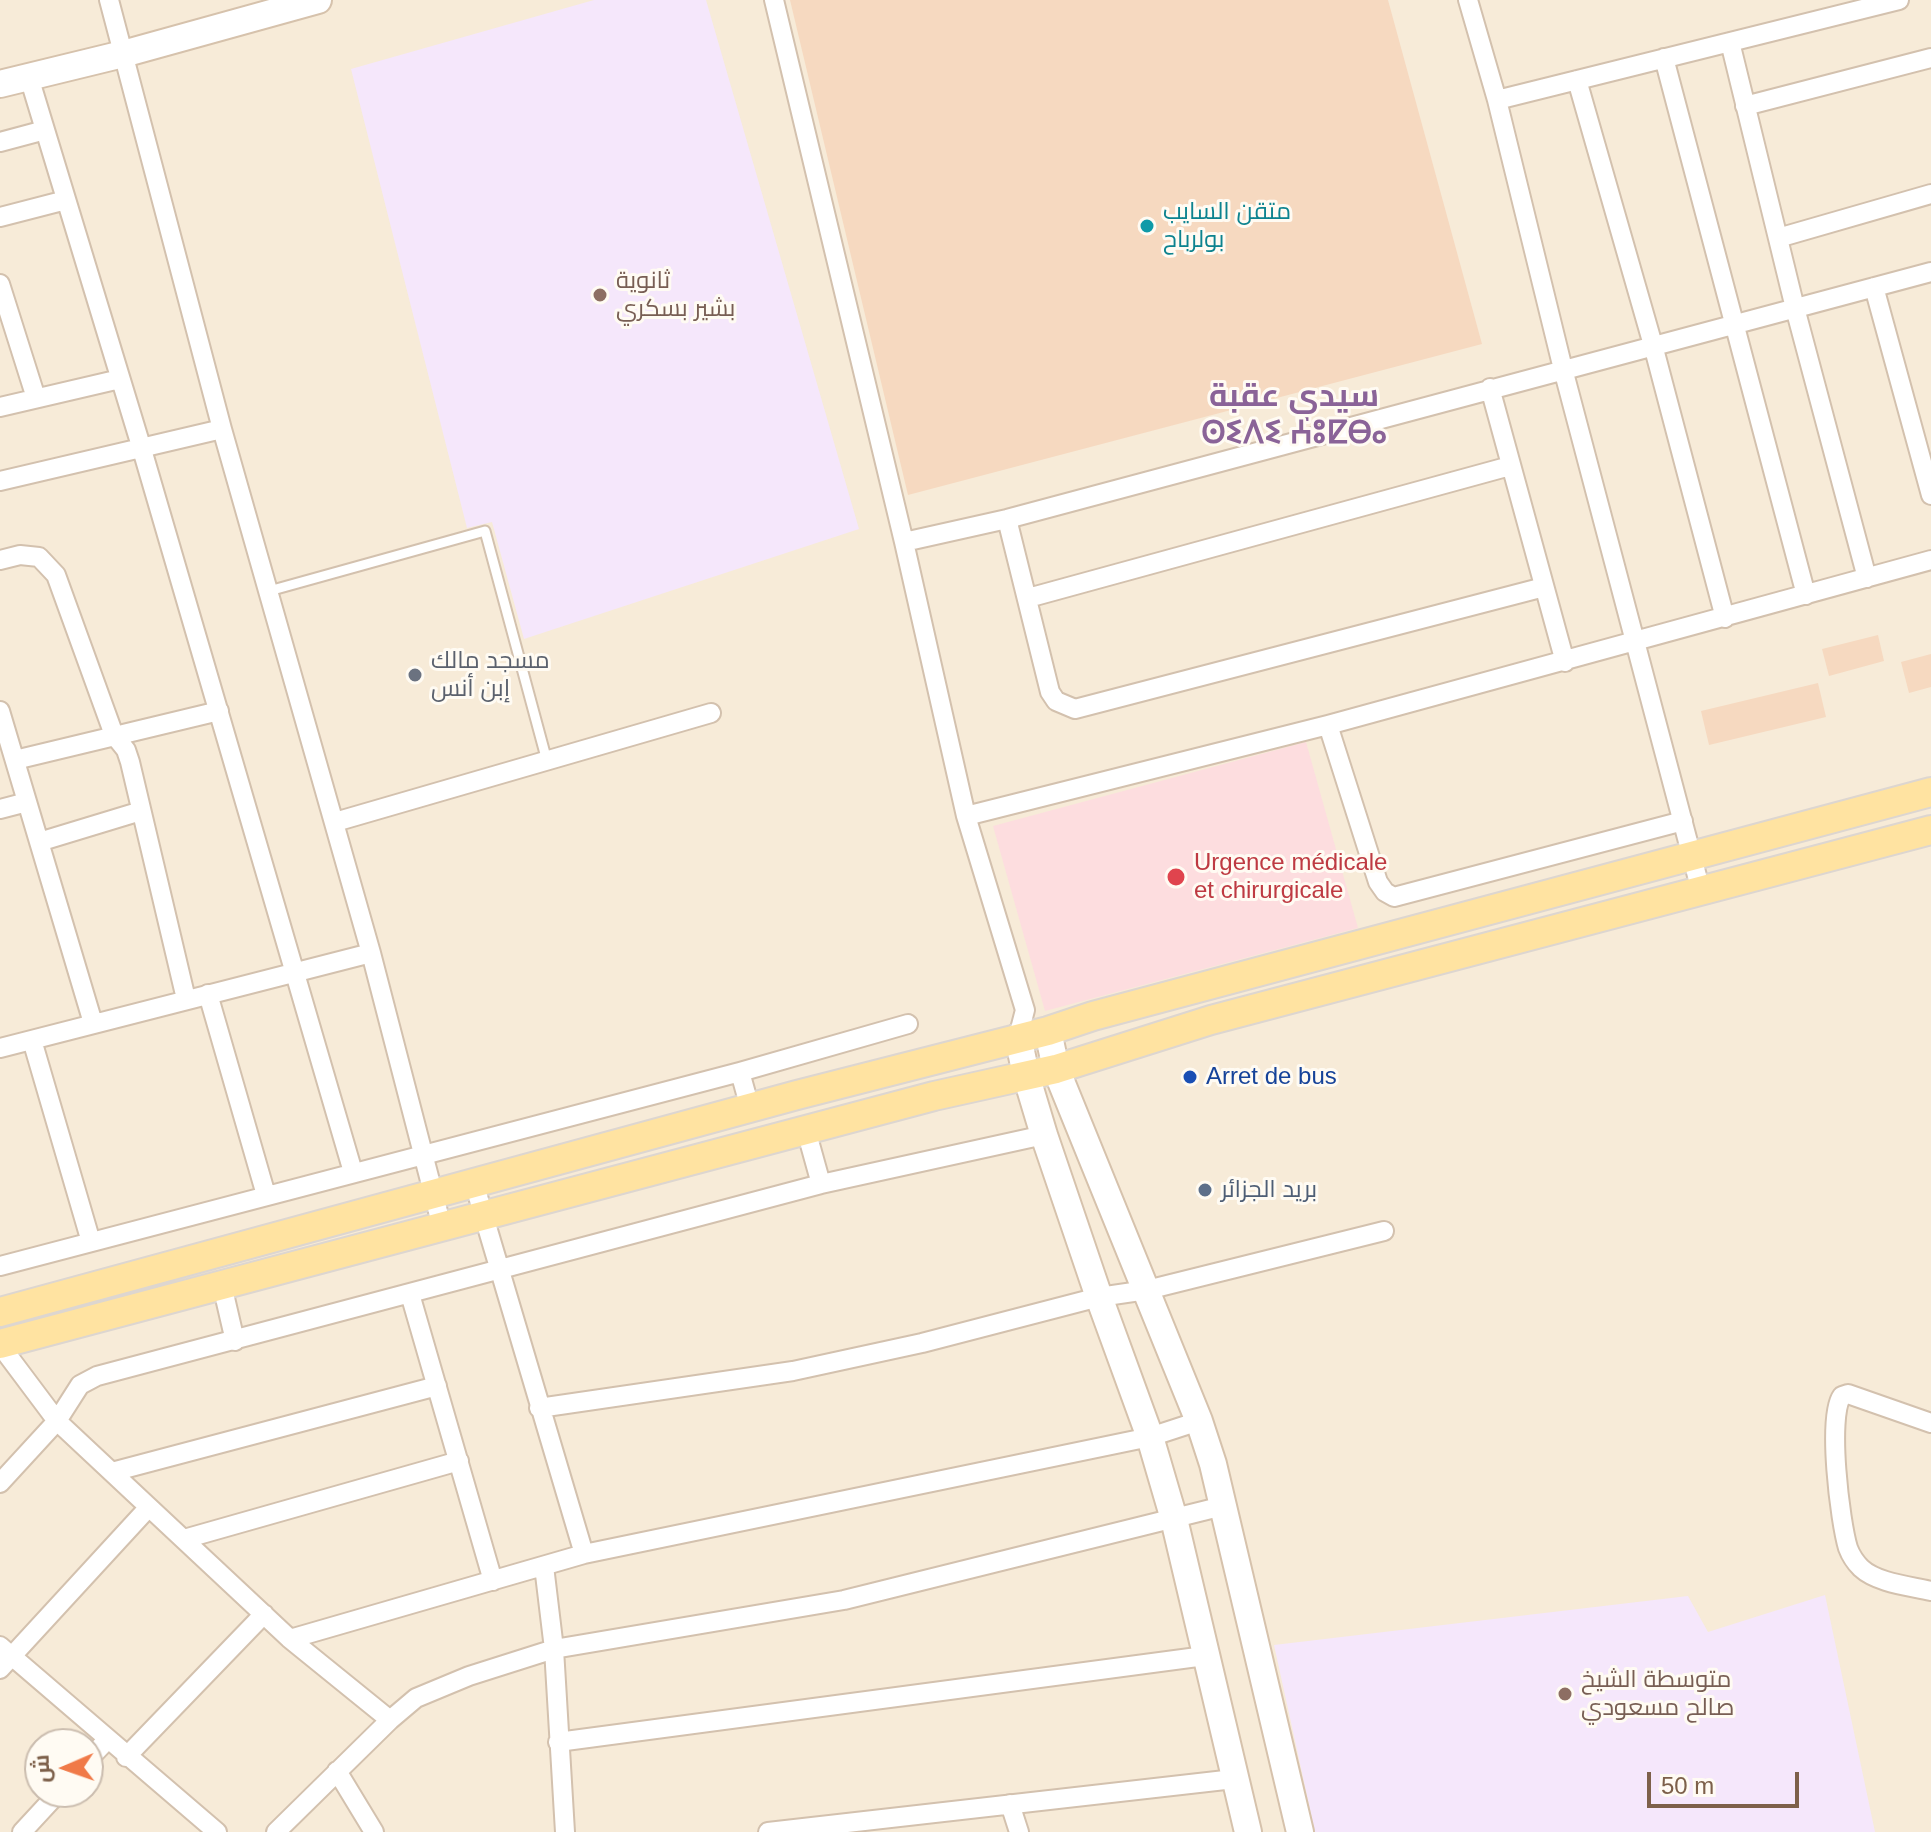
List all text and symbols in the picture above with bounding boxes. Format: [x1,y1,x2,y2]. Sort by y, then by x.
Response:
place label: متقن السايب بولرباح [1163,198,1291,254]
marker: متقن السايب بولرباح [1138,217,1156,235]
place label: ثانوية بشير بسكري [616,267,736,323]
marker: ثانوية بشير بسكري [591,286,609,304]
district label: سيدي عقبة ⵙⵉⴷⵉ ⵄⵓⵇⴱⴰ [1201,378,1387,453]
place label: مسجد مالك إبن أنس [431,647,550,703]
marker: مسجد مالك إبن أنس [406,666,424,684]
place label: Urgence médicale et chirurgicale [1194,849,1387,905]
marker: Urgence médicale et chirurgicale [1165,866,1187,888]
place label: Arret de bus [1206,1063,1337,1091]
marker: Arret de bus [1181,1068,1199,1086]
place label: بريد الجزائر [1221,1176,1317,1204]
marker: بريد الجزائر [1196,1181,1214,1199]
place label: متوسطة الشيخ صالح مسعودي [1581,1666,1734,1722]
marker: متوسطة الشيخ صالح مسعودي [1556,1685,1574,1703]
north arrow [24,1728,104,1808]
text: ش [29,1754,54,1783]
scale bar [1651,1756,1803,1806]
text: 50 m [1661,1772,1714,1799]

